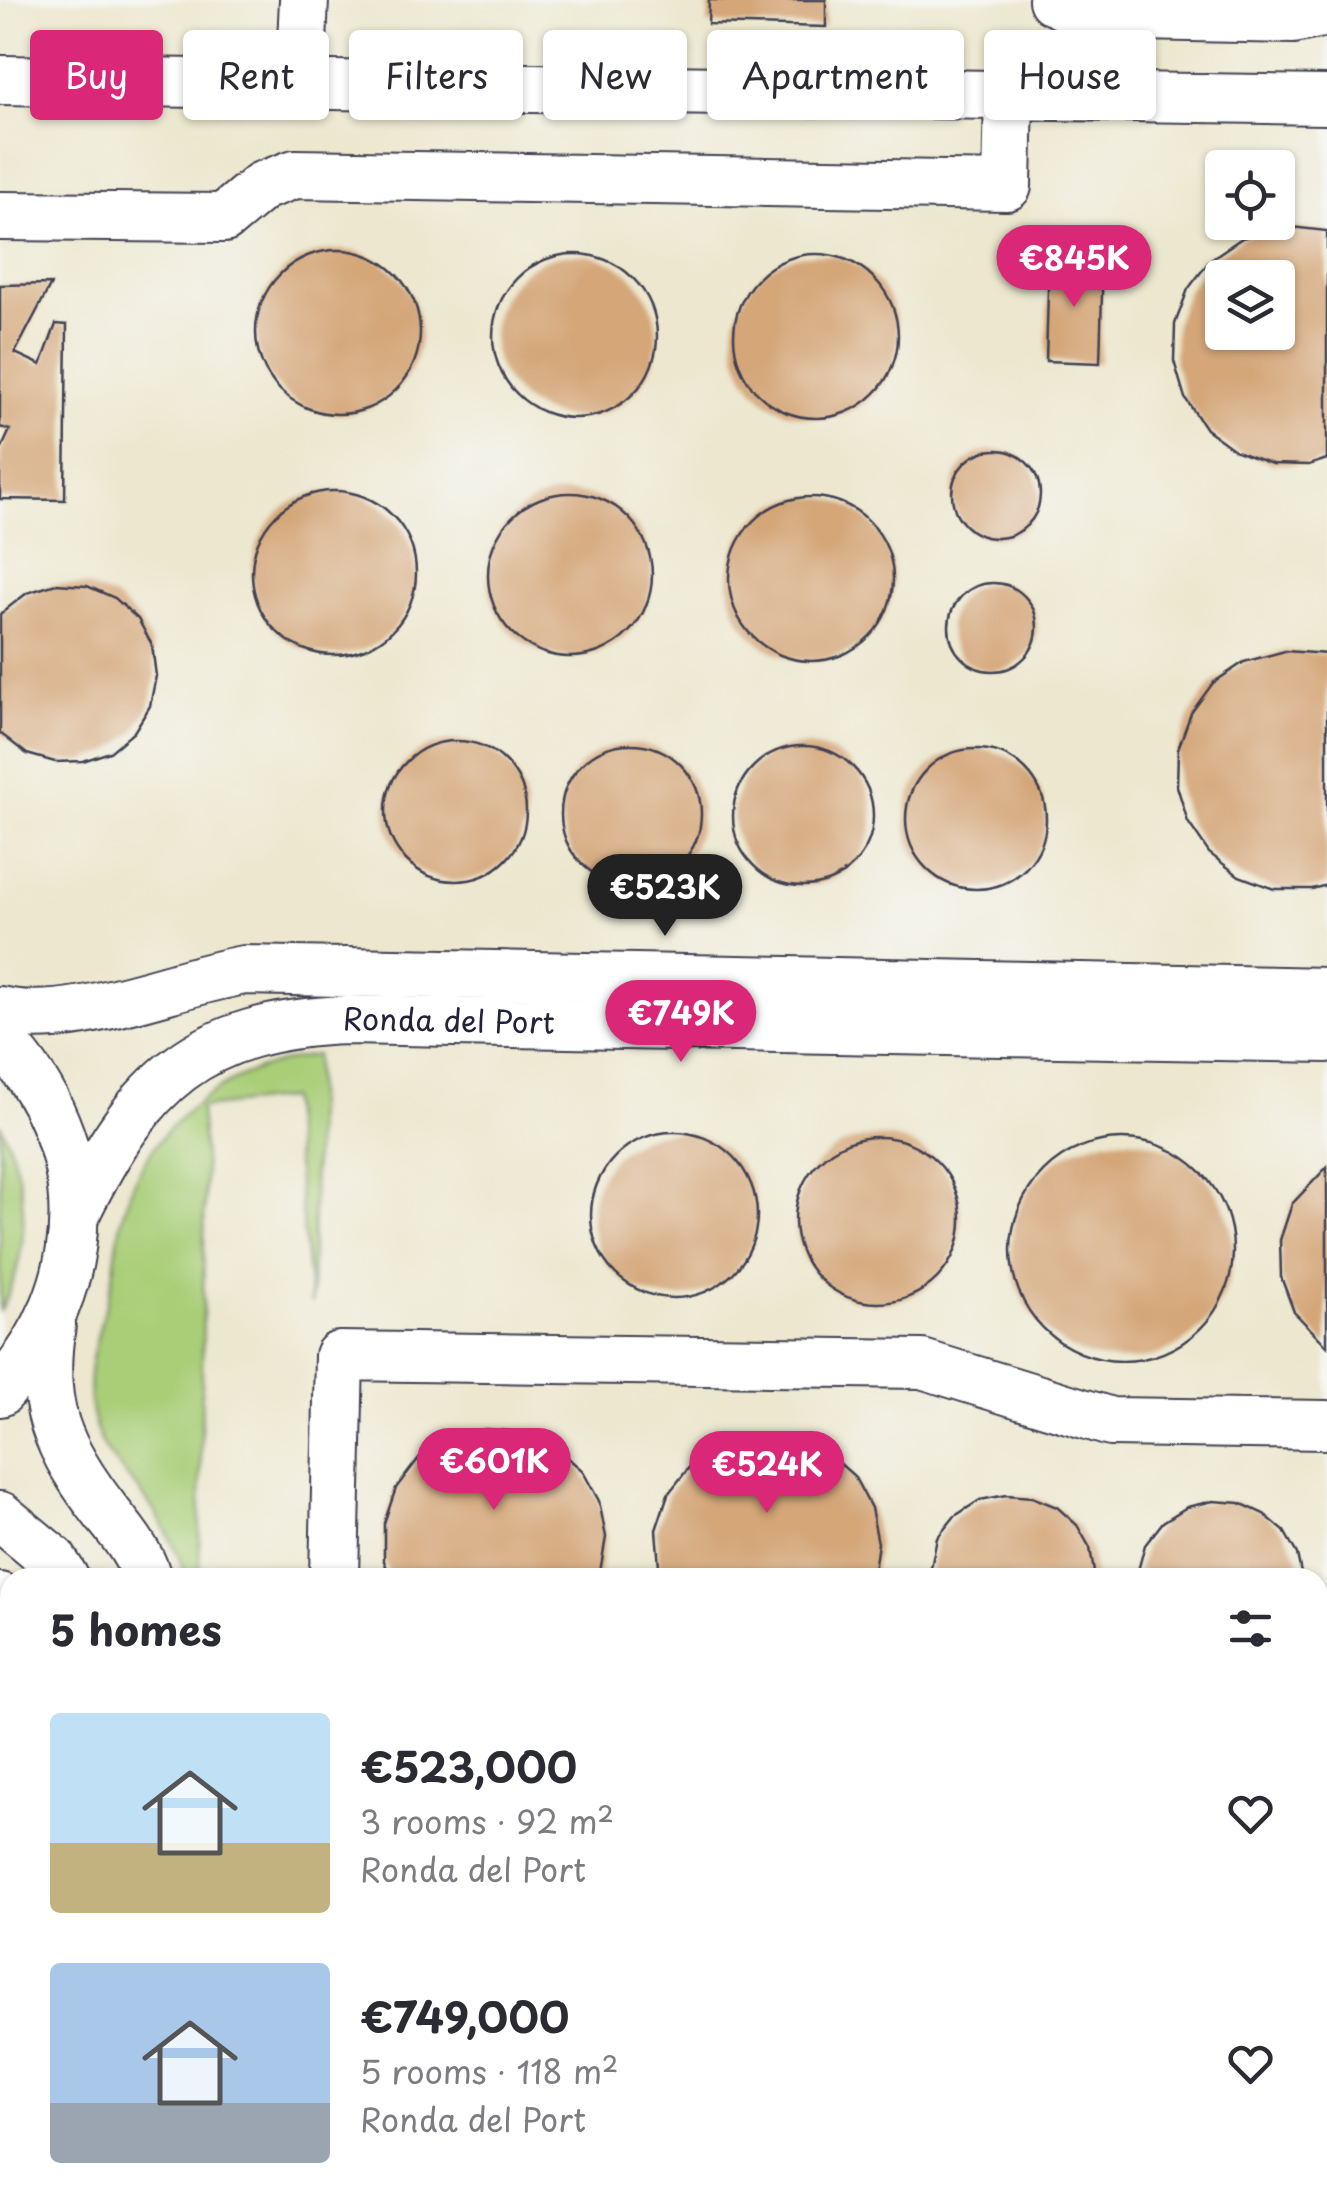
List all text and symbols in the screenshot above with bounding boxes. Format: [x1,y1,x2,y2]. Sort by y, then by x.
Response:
chip: Buy [30,30,163,120]
chip: Rent [183,30,329,120]
chip: Filters [349,30,523,120]
chip: New [543,30,687,120]
chip: Apartment [707,30,964,120]
chip: House [984,30,1156,120]
map controls [1205,150,1295,350]
button: locate [1205,150,1295,240]
pin: €845K [1004,225,1144,310]
text: €845K [1018,233,1130,281]
button: layers [1205,260,1295,350]
pin: €523K [595,854,735,939]
text: €523K [609,862,721,910]
pin: €749K [611,980,751,1065]
text: €749K [627,988,735,1036]
street label: Ronda del Port [342,995,555,1044]
pin: €601K [424,1428,564,1513]
pin: €524K [697,1431,837,1516]
text: €601K [439,1436,549,1484]
text: €524K [711,1439,823,1487]
text: 5 homes [50,1597,222,1660]
icon: filters [1223,1601,1278,1656]
text: €523,000 [360,1734,577,1797]
icon: home [130,1753,250,1873]
icon: heart [1223,1786,1278,1841]
text: 3 rooms · 92 m² [360,1797,614,1845]
text: Ronda del Port [360,1845,586,1893]
text: €749,000 [360,1984,569,2047]
icon: home [130,2003,250,2123]
icon: heart [1223,2036,1278,2091]
text: 5 rooms · 118 m² [360,2047,618,2095]
text: Ronda del Port [360,2095,586,2143]

